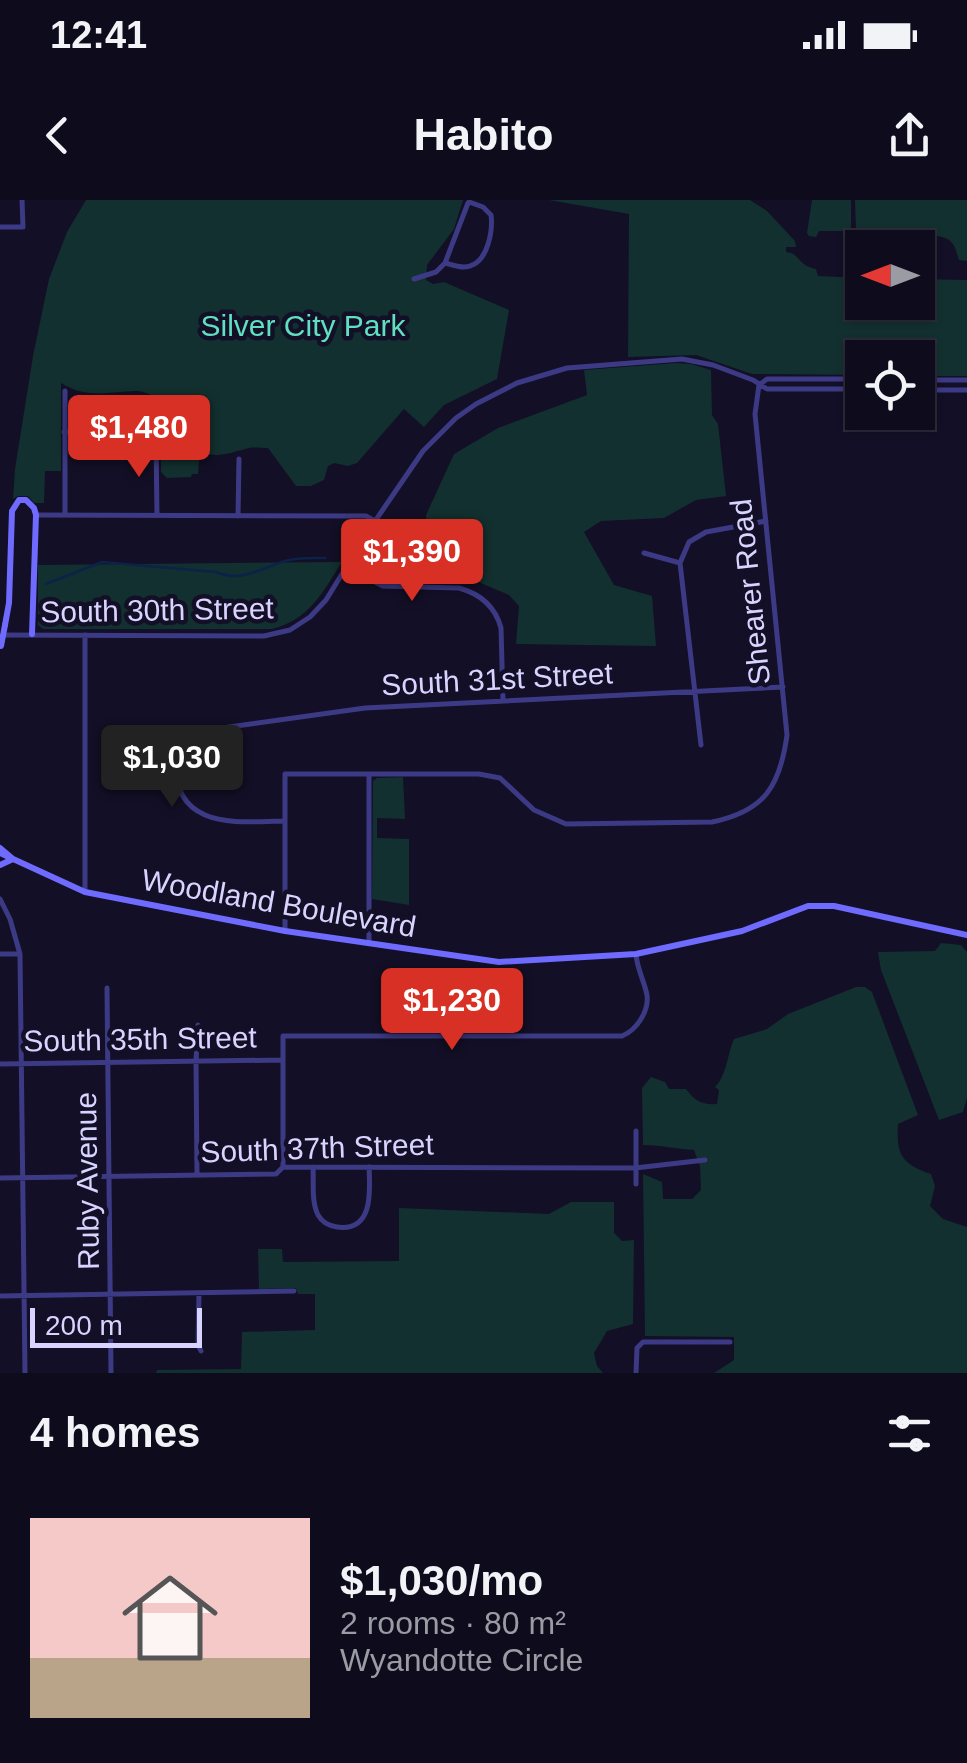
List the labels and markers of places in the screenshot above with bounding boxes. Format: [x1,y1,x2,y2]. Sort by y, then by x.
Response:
pin: $1,480 [58,395,220,480]
pin: $1,390 [331,519,493,604]
pin: $1,030 [91,725,253,810]
pin: $1,230 [371,968,533,1053]

